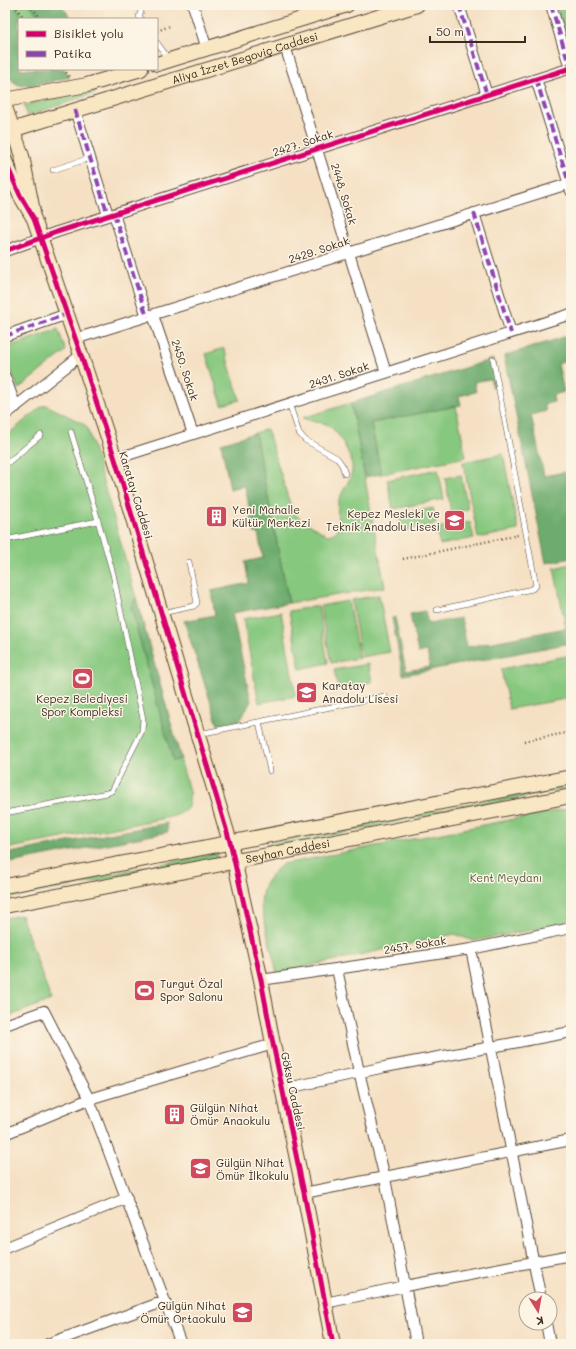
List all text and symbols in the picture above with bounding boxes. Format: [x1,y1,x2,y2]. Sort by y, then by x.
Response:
legend [18,18,158,70]
scale bar [430,18,525,44]
text: 50 m [436,23,464,39]
text: Bisiklet yolu [54,25,124,41]
street label: Aliya İzzet Begoviç Caddesi [170,28,320,87]
text: Patika [54,45,92,61]
street label: 2427. Sokak [271,126,335,159]
street label: 2448. Sokak [328,161,361,227]
street label: 2429. Sokak [286,233,351,266]
street label: 2450. Sokak [168,337,203,403]
street label: 2431. Sokak [307,358,371,391]
street label: Karatay Caddesi [116,449,157,541]
place label: Yeni Mahalle Kültür Merkezi [232,502,311,530]
building icon: Yeni Mahalle Kültür Merkezi [203,503,229,529]
place label: Kepez Mesleki ve Teknik Anadolu Lisesi [326,506,440,534]
school or university icon: Kepez Mesleki ve Teknik Anadolu Lisesi [442,507,468,533]
sports icon: Kepez Belediyesi Spor Kompleksi [69,666,95,692]
place label: Karatay Anadolu Lisesi [322,678,398,706]
school or university icon: Karatay Anadolu Lisesi [294,679,320,705]
place label: Kepez Belediyesi Spor Kompleksi [36,691,128,719]
street label: Seyhan Caddesi [244,835,331,866]
park label: Kent Meydanı [470,870,542,885]
street label: 2457. Sokak [383,932,447,957]
place label: Turgut Özal Spor Salonu [160,976,223,1004]
sports icon: Turgut Özal Spor Salonu [131,977,157,1003]
street label: Göksu Caddesi [278,1050,309,1131]
place label: Gülgün Nihat Ömür Anaokulu [190,1100,270,1128]
building icon: Gülgün Nihat Ömür Anaokulu [162,1101,188,1127]
place label: Gülgün Nihat Ömür İlkokulu [216,1155,289,1183]
school or university icon: Gülgün Nihat Ömür İlkokulu [188,1156,214,1182]
north arrow [518,1291,558,1331]
place label: Gülgün Nihat Ömür Ortaokulu [140,1298,226,1326]
school or university icon: Gülgün Nihat Ömür Ortaokulu [229,1299,255,1325]
text: K [535,1313,545,1329]

